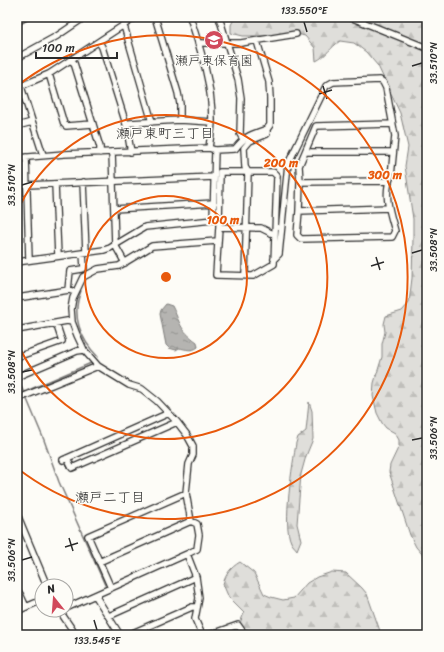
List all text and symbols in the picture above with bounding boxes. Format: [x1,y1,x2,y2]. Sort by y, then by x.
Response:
text: 133.550°E [281,2,329,20]
school or university icon: 瀬戸東保育園 [203,29,225,51]
scale bar [36,34,117,60]
text: 100 m [42,37,75,59]
text: 33.510°N [425,42,443,84]
place label: 瀬戸東保育園 [175,49,253,72]
district label: 瀬戸東町三丁目 [116,121,214,146]
text: 200 m [263,152,299,174]
text: 33.510°N [3,164,21,206]
text: 300 m [367,164,403,186]
text: 100 m [207,209,240,231]
text: 33.508°N [425,228,443,272]
centre of rings [159,270,173,284]
text: 33.508°N [3,350,21,394]
text: 33.506°N [425,416,443,460]
district label: 瀬戸二丁目 [75,485,145,510]
text: 33.506°N [3,538,21,582]
north arrow [34,578,74,618]
text: N [44,579,58,599]
text: 133.545°E [74,632,122,650]

